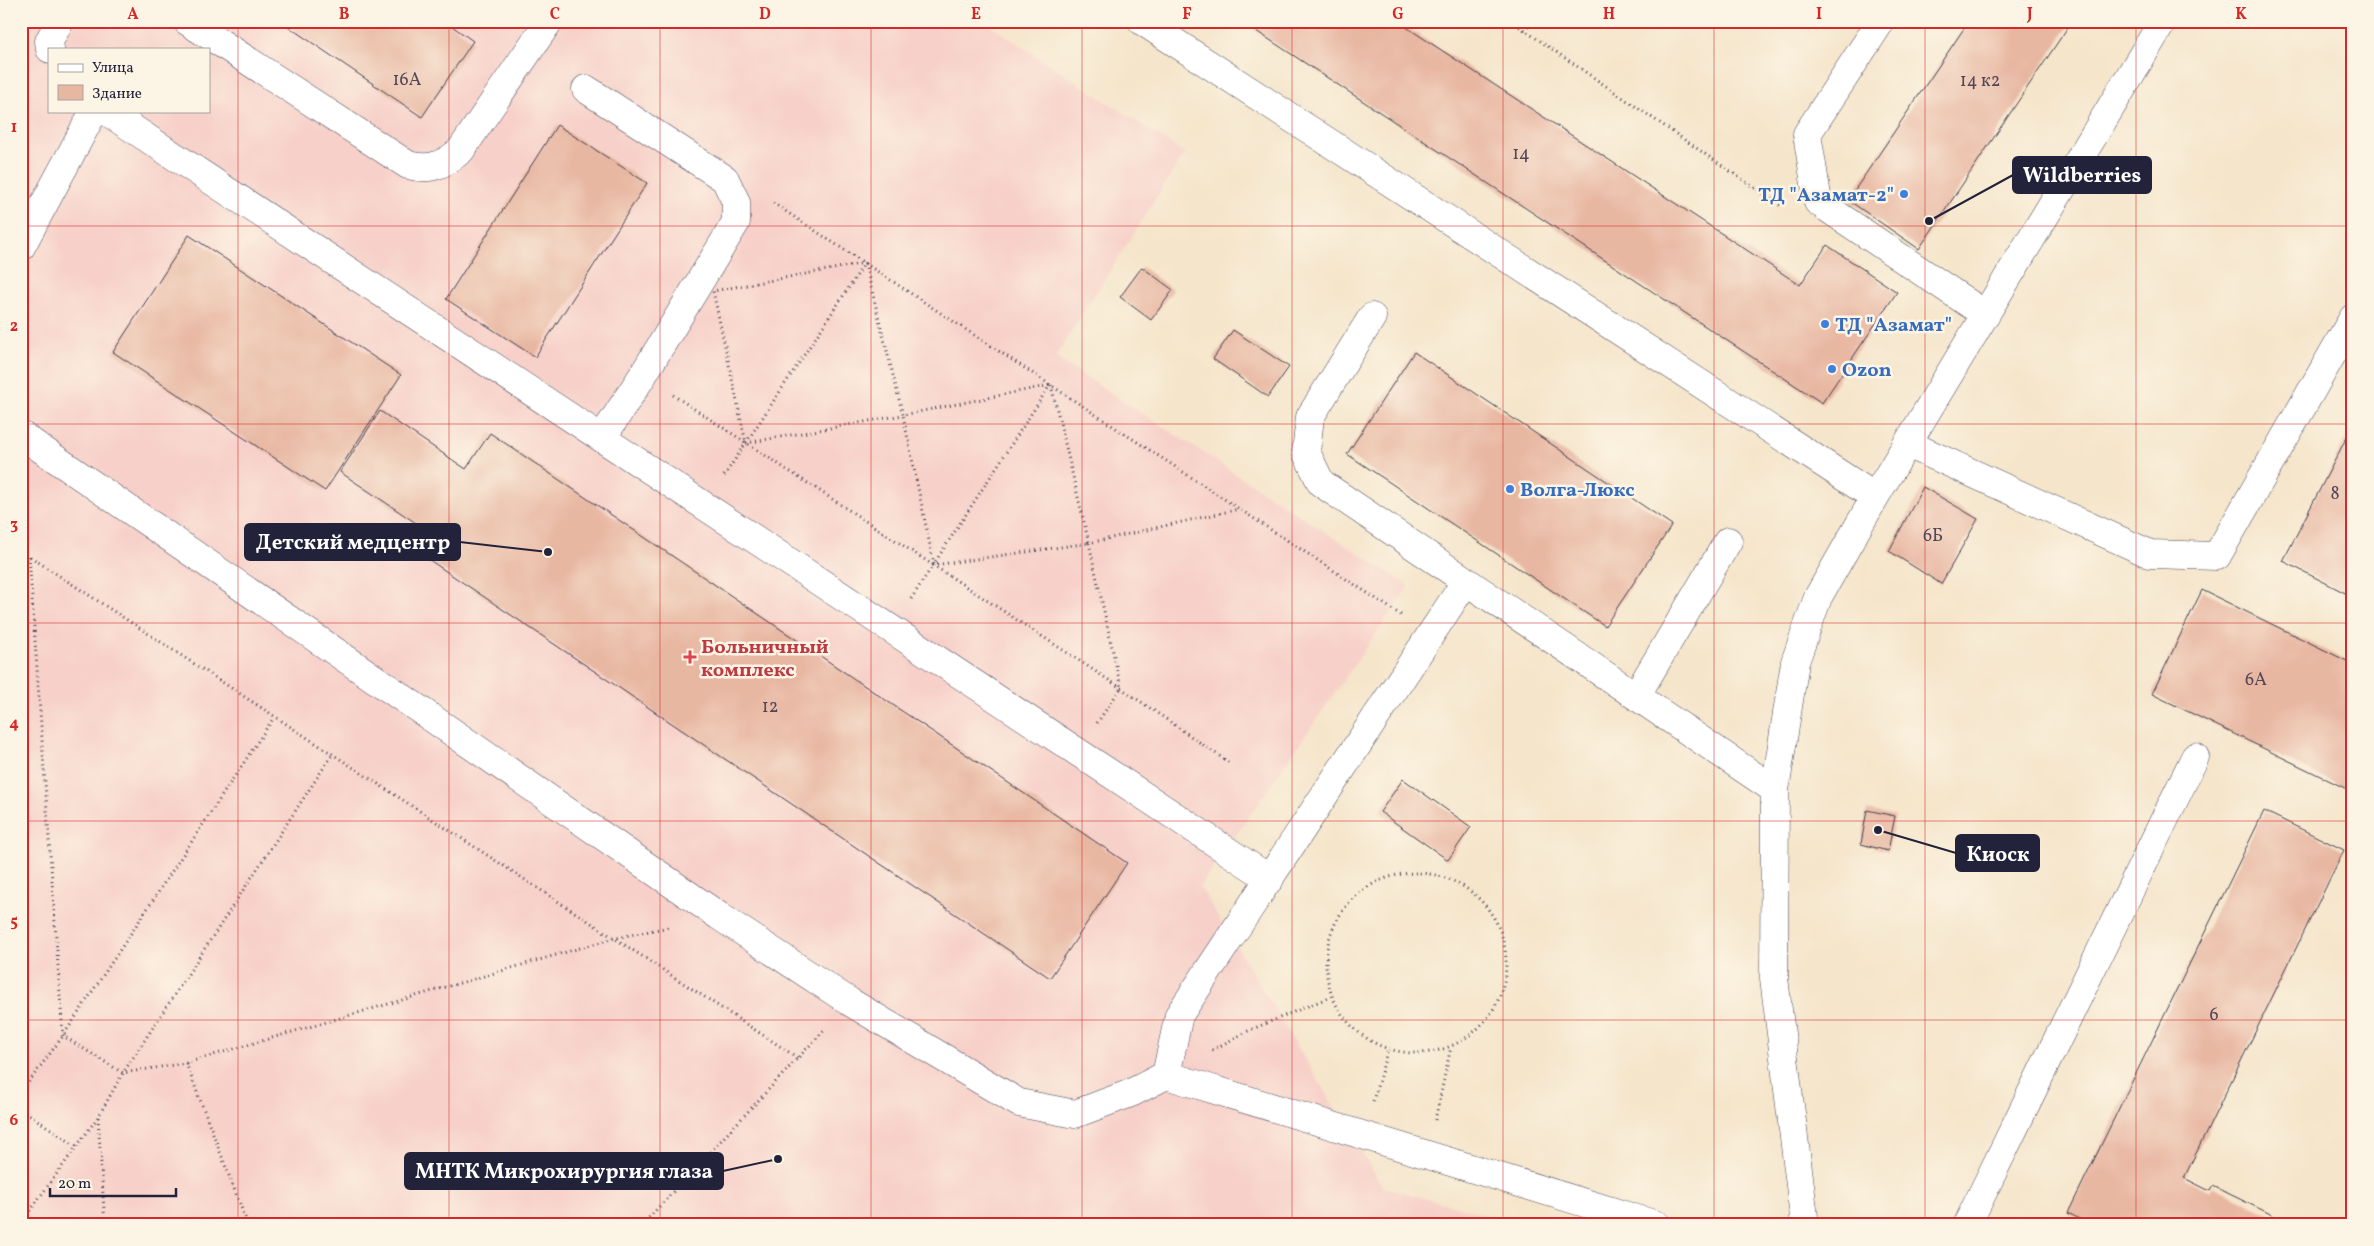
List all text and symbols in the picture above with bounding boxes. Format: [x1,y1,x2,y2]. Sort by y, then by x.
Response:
text: A [127,4,139,26]
text: B [339,4,350,26]
text: C [550,4,560,26]
text: D [759,4,771,26]
text: E [971,4,981,26]
text: F [1182,4,1192,26]
text: G [1392,4,1404,26]
text: H [1603,4,1615,26]
text: I [1816,4,1822,26]
text: J [2026,4,2033,26]
text: K [2235,4,2247,26]
legend [48,48,210,112]
text: Улица [92,58,134,79]
house number: 16А [393,68,422,93]
house number: 14 к2 [1960,69,2000,94]
text: Здание [92,84,142,105]
text: 1 [11,117,17,139]
house number: 14 [1512,142,1530,167]
callout: Wildberries [2013,157,2151,193]
text: Wildberries [2023,162,2141,191]
place label: ТД "Азамат-2" [1758,182,1894,210]
marker: ТД "Азамат-2" [1898,188,1910,200]
place label: ТД "Азамат" [1835,312,1952,340]
text: 2 [10,316,18,338]
marker: ТД "Азамат" [1819,318,1831,330]
place label: Ozon [1842,357,1892,385]
marker: Ozon [1826,363,1838,375]
place label: Волга-Люкс [1520,477,1634,505]
house number: 8 [2330,482,2340,507]
marker: Волга-Люкс [1504,483,1516,495]
text: 3 [10,514,18,536]
callout: Детский медцентр [245,524,460,560]
house number: 6Б [1923,524,1943,549]
text: Детский медцентр [256,529,450,558]
place label: Больничный комплекс [701,634,829,685]
marker: Больничный комплекс [683,650,697,664]
house number: 6А [2245,668,2267,693]
house number: 12 [762,695,778,720]
text: 4 [9,713,19,735]
callout: Киоск [1956,835,2039,871]
text: Киоск [1966,841,2030,870]
text: 5 [10,911,18,933]
house number: 6 [2209,1003,2219,1028]
text: 6 [10,1110,19,1132]
callout: МНТК Микрохирургия глаза [405,1153,723,1189]
text: МНТК Микрохирургия глаза [415,1158,713,1187]
scale bar [50,1166,176,1198]
text: 20 m [58,1174,91,1195]

